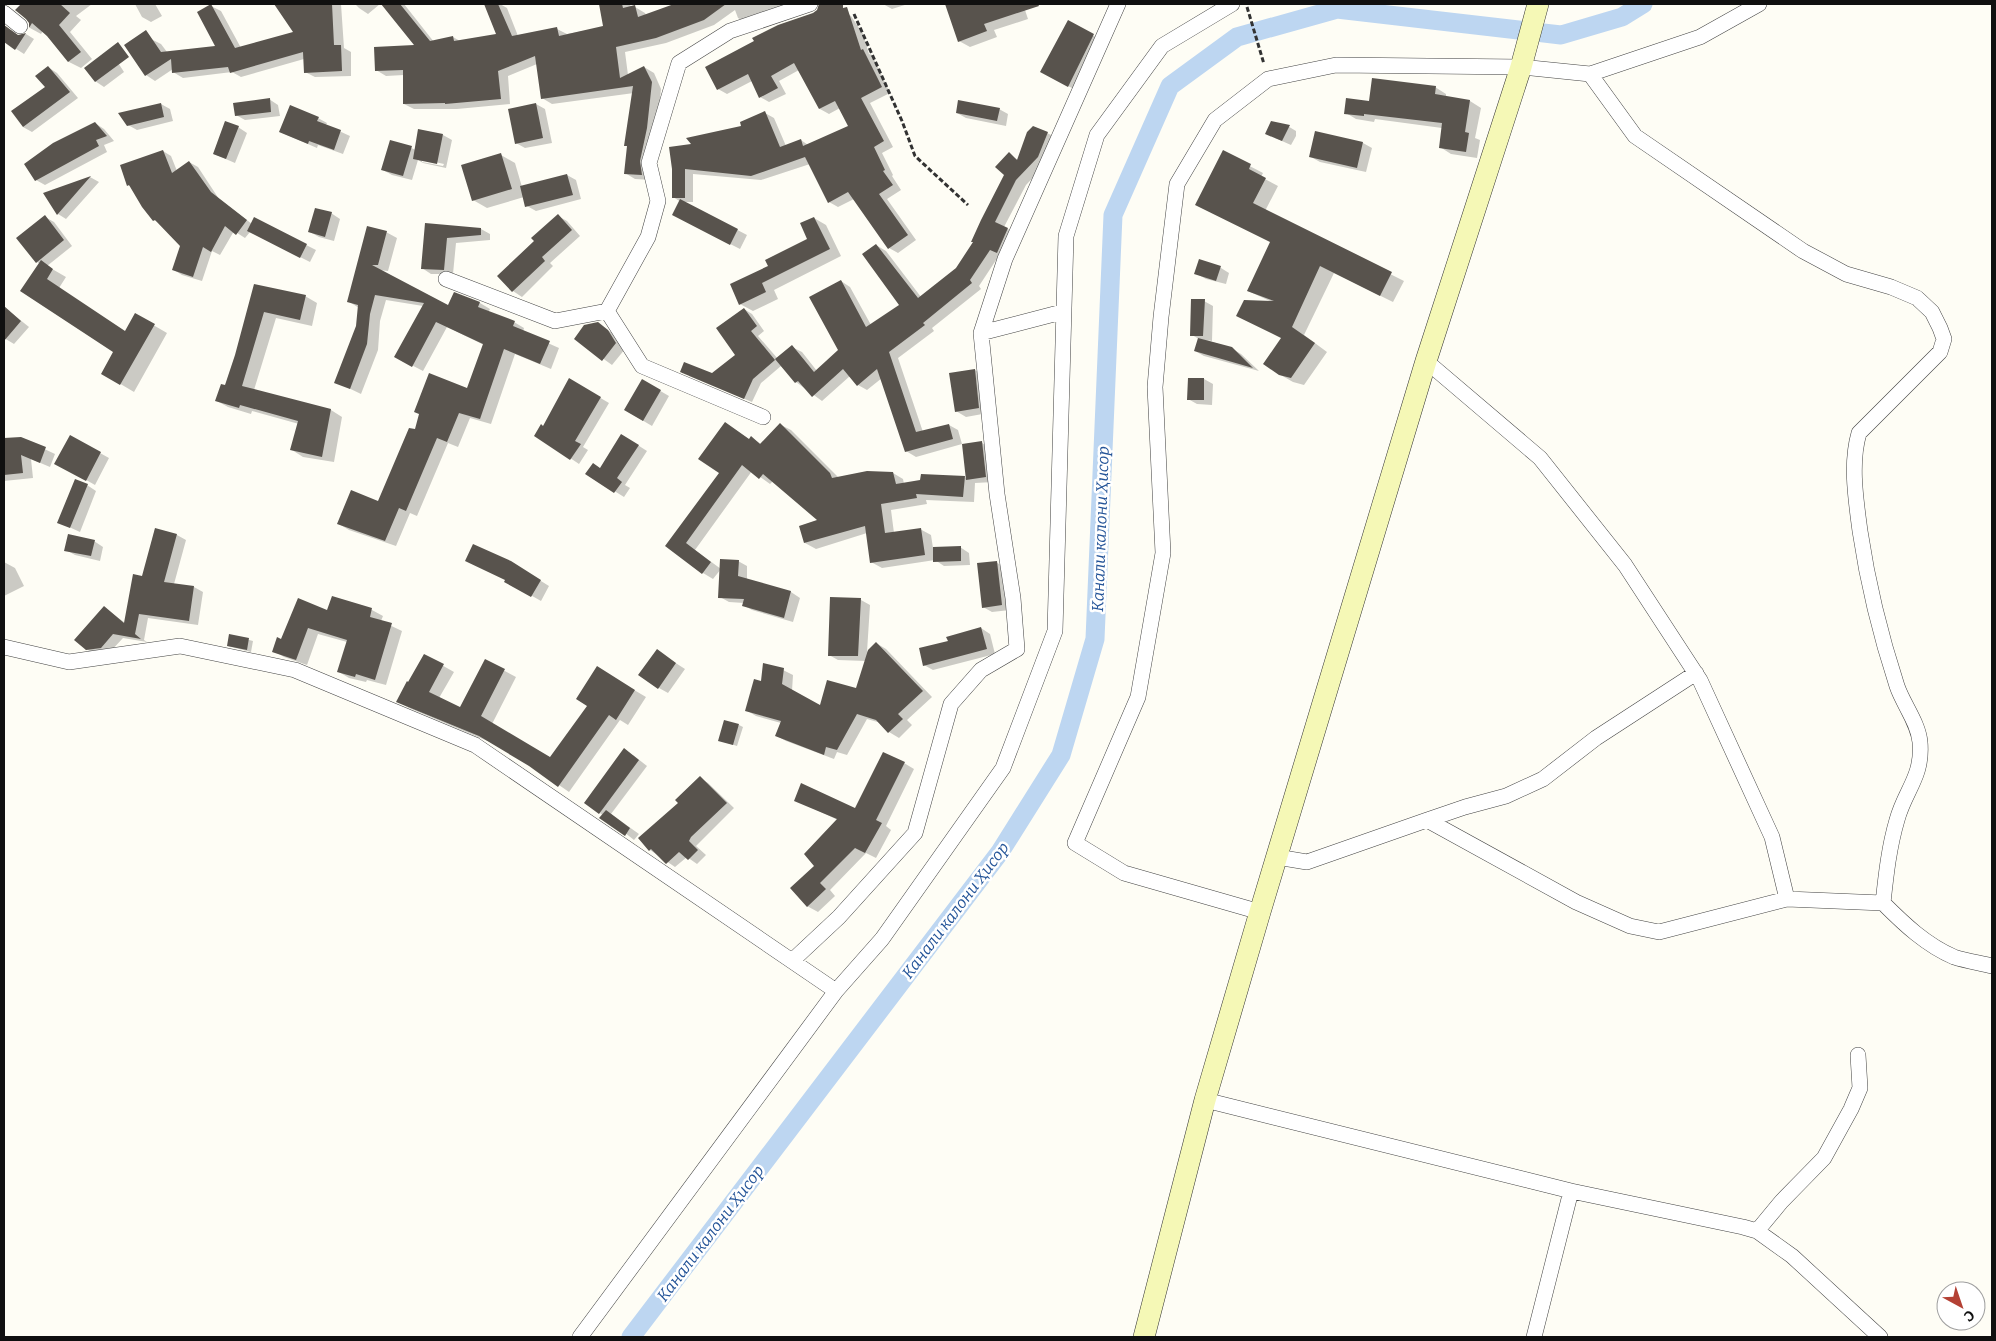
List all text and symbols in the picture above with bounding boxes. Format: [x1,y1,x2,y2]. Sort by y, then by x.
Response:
water label: Канали калони Ҳисор [1088,446,1113,612]
water label: Канали калони Ҳисор [898,838,1013,982]
water label: Канали калони Ҳисор [653,1161,768,1305]
north arrow [1936,1281,1986,1331]
text: С [1960,1306,1978,1325]

